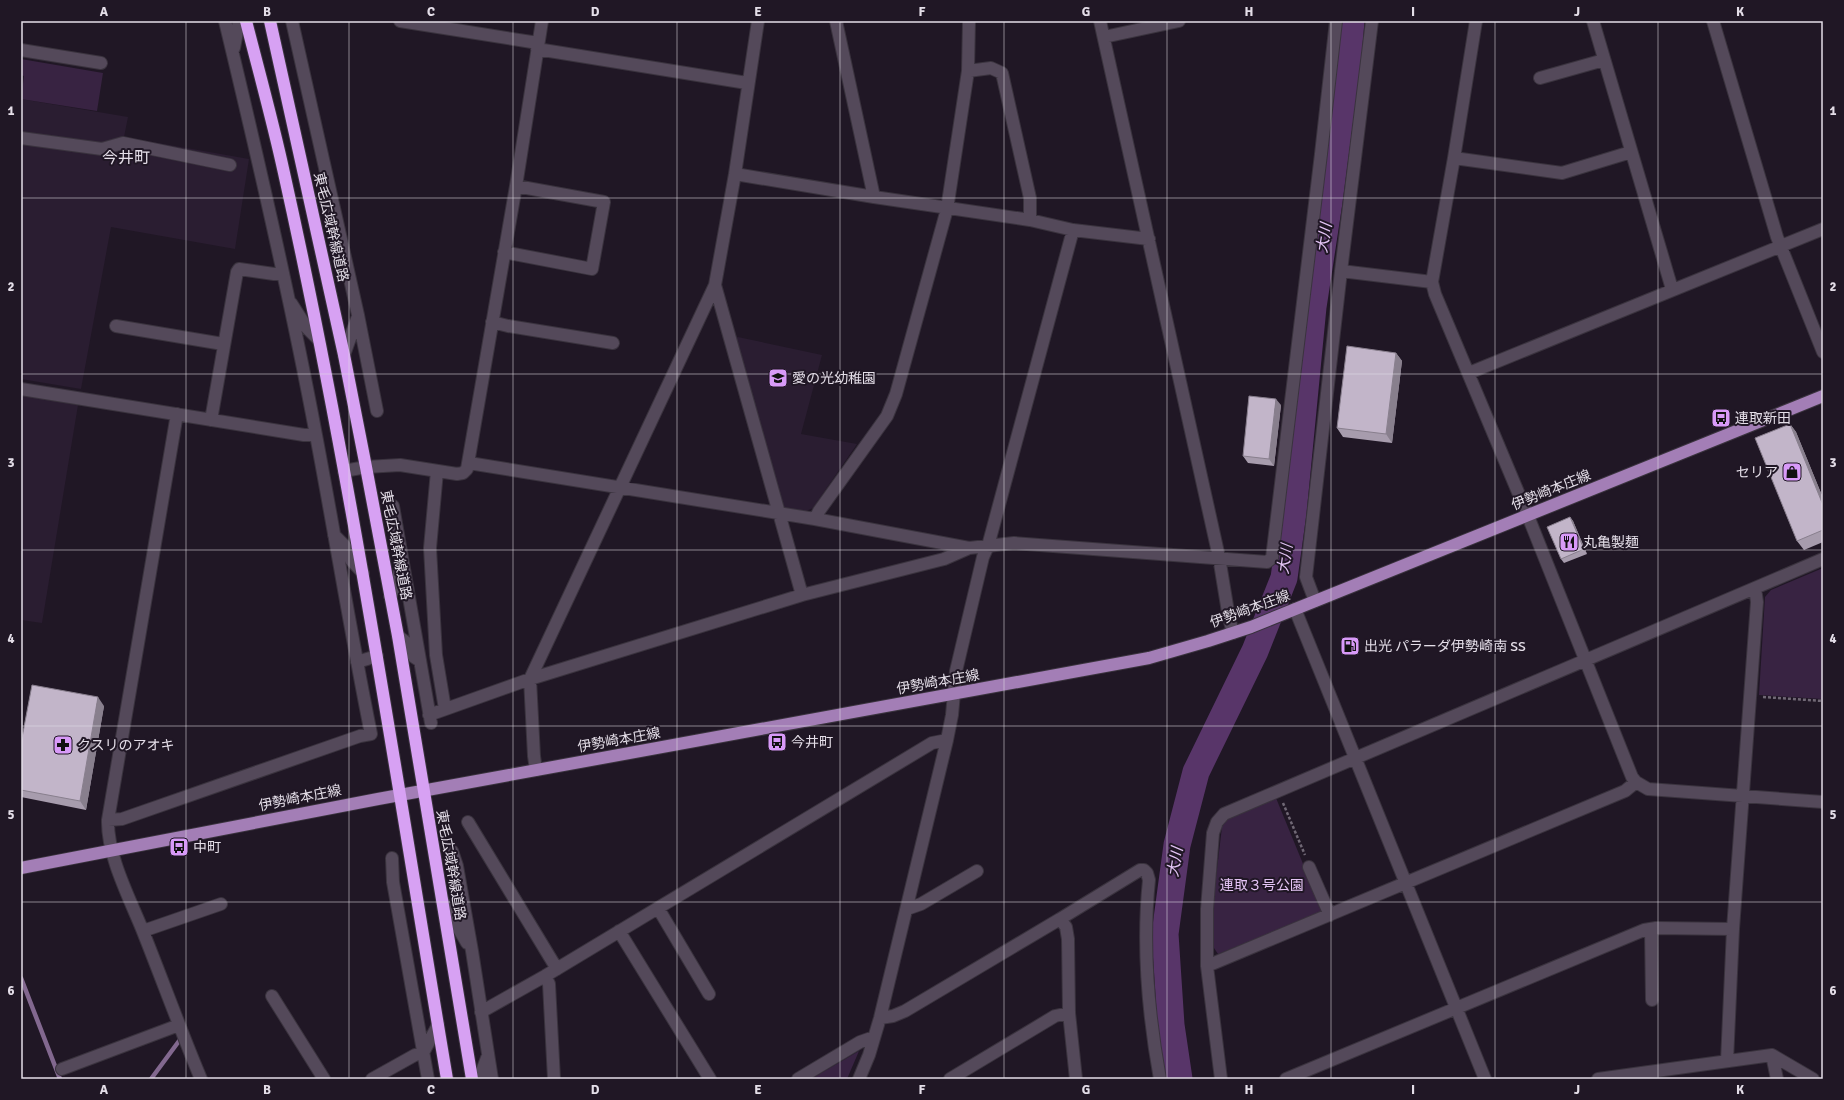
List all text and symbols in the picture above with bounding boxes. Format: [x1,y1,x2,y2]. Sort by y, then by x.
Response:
text: A [100,4,109,20]
text: B [263,4,271,20]
text: C [427,4,435,20]
text: D [591,4,600,20]
text: E [754,4,762,20]
text: F [919,4,926,20]
text: G [1082,4,1090,20]
text: H [1245,4,1253,20]
text: I [1411,4,1415,20]
text: J [1574,4,1580,20]
text: K [1736,4,1744,20]
text: 1 [7,103,15,119]
text: 1 [1829,103,1837,119]
district label: 今井町 [102,148,150,168]
street label: 東毛広域幹線道路 [310,171,352,283]
water label: 大川 [1313,220,1336,254]
text: 2 [7,279,15,295]
text: 2 [1829,279,1837,295]
school or university icon: 愛の光幼稚園 [767,367,789,389]
place label: 愛の光幼稚園 [792,370,876,387]
bus stop icon: 連取新田 [1710,407,1732,429]
place label: 連取新田 [1735,410,1791,427]
text: 3 [7,455,15,471]
text: 3 [1829,455,1837,471]
shop icon: セリア [1781,461,1803,483]
place label: セリア [1736,464,1778,481]
street label: 伊勢崎本庄線 [1509,466,1593,514]
street label: 東毛広域幹線道路 [377,488,415,602]
restaurant icon: 丸亀製麺 [1558,531,1580,553]
place label: 丸亀製麺 [1583,534,1639,551]
water label: 大川 [1274,541,1296,575]
street label: 伊勢崎本庄線 [1208,587,1292,631]
text: 4 [7,631,15,647]
text: 4 [1829,631,1837,647]
fuel station icon: 出光 パラーダ伊勢崎南 SS [1339,635,1361,657]
place label: 出光 パラーダ伊勢崎南 SS [1364,638,1526,655]
street label: 伊勢崎本庄線 [895,666,981,698]
street label: 伊勢崎本庄線 [576,724,662,756]
bus stop icon: 今井町 [766,731,788,753]
pharmacy icon: クスリのアオキ [52,734,74,756]
place label: 今井町 [791,734,833,751]
place label: クスリのアオキ [77,737,175,754]
street label: 伊勢崎本庄線 [257,782,343,814]
text: 5 [7,807,15,823]
text: 5 [1829,807,1837,823]
street label: 東毛広域幹線道路 [433,808,469,922]
bus stop icon: 中町 [168,836,190,858]
place label: 中町 [193,839,221,856]
water label: 大川 [1164,844,1187,878]
park label: 連取３号公園 [1220,877,1304,894]
text: 6 [7,983,15,999]
text: 6 [1829,983,1837,999]
text: A [100,1082,109,1098]
text: B [263,1082,271,1098]
text: C [427,1082,435,1098]
text: D [591,1082,600,1098]
text: E [754,1082,762,1098]
text: F [919,1082,926,1098]
text: G [1082,1082,1090,1098]
text: H [1245,1082,1253,1098]
text: I [1411,1082,1415,1098]
text: J [1574,1082,1580,1098]
text: K [1736,1082,1744,1098]

